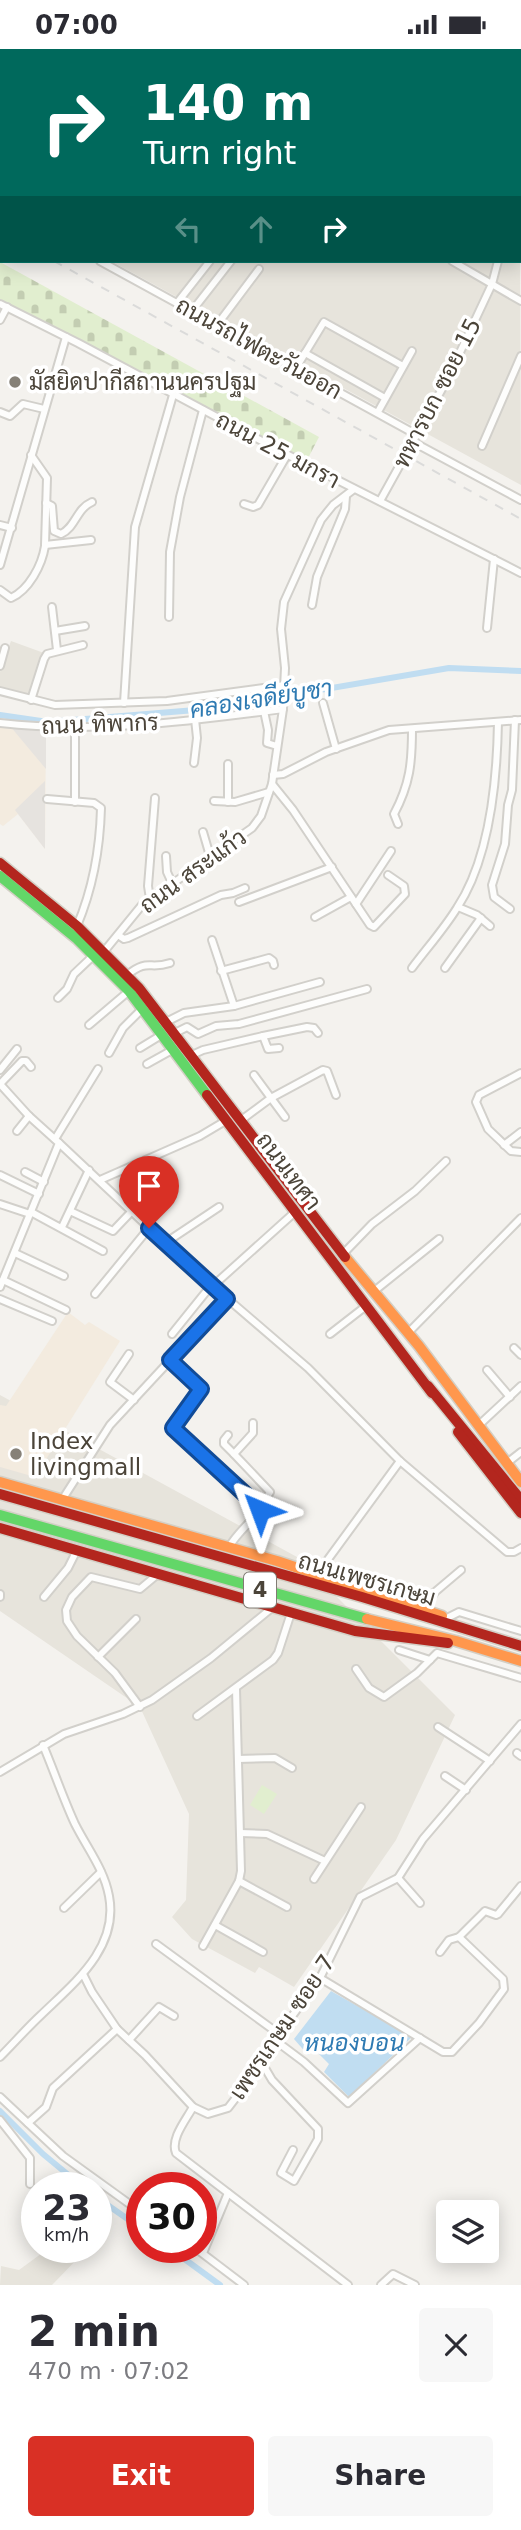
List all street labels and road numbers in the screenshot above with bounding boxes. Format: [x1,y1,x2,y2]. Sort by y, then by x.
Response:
street label: ถนนรถไฟตะวันออก [172,289,348,404]
street label: ทหารบก ซอย 15 [388,314,486,472]
street label: ถนน 25 มกรา [212,407,344,493]
street label: ถนน ทิพากร [41,708,159,739]
street label: ถนน สระแก้ว [134,822,251,918]
street label: ถนนเทศา [252,1127,326,1215]
street label: ถนนเพชรเกษม [295,1547,439,1611]
road number: 4 [244,1573,276,1607]
street label: เพชรเกษม ซอย 7 [224,1950,340,2104]

